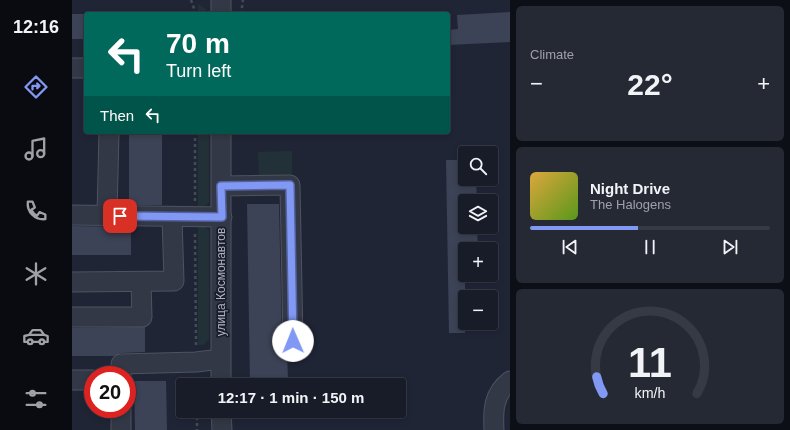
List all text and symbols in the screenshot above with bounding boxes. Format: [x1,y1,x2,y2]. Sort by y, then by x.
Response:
text: 12:16 [13,17,59,37]
icon: left [100,28,152,80]
text: 70 m [166,28,230,59]
text: Climate [530,47,574,62]
text: Turn left [166,61,231,81]
text: 22° [627,68,673,101]
text: − [530,71,543,96]
text: + [757,71,770,96]
icon: directions [22,73,50,101]
icon: left [142,104,164,126]
text: Then [100,107,134,124]
icon: music [22,135,50,163]
map controls [458,146,498,330]
button: search [458,146,498,186]
text: Night Drive [590,180,670,197]
button: layers [458,194,498,234]
icon: phone [22,197,50,225]
text: The Halogens [590,197,671,212]
pin [103,199,137,233]
icon: arrive [109,205,131,227]
street label: улица Космонавтов [214,228,228,336]
icon: previous [559,236,581,258]
icon: pause [639,236,661,258]
icon: next [719,236,741,258]
button: + [458,242,498,282]
icon: climate [22,260,50,288]
button: − [458,290,498,330]
position arrow [272,320,314,362]
icon: car [22,322,50,350]
text: 11 [628,339,672,386]
speed limit sign: 20 [84,366,136,418]
icon: filters [22,385,50,413]
text: km/h [635,385,666,401]
text: 12:17 · 1 min · 150 m [218,389,364,406]

